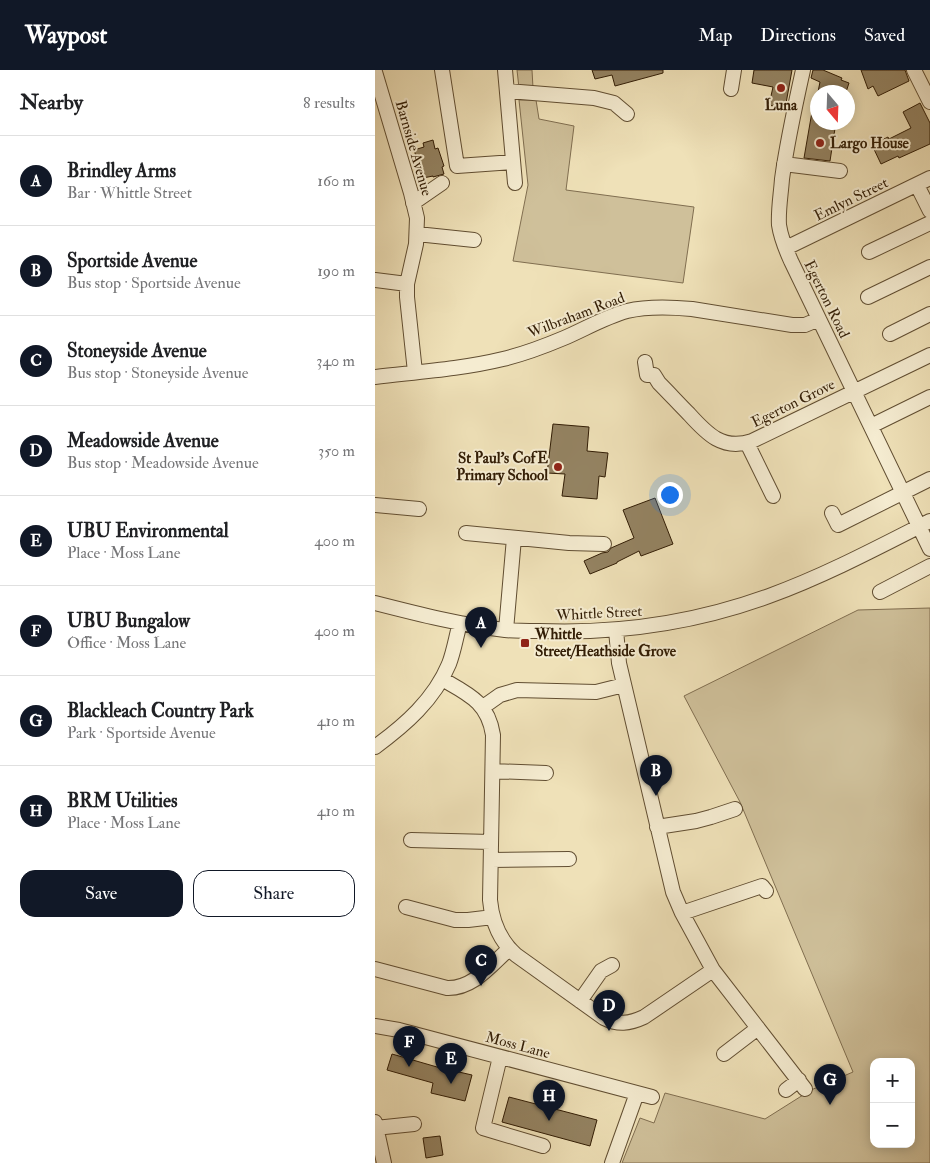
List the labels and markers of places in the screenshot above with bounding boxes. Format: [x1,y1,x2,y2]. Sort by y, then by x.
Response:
marker: Luna [775,82,787,94]
place label: Luna [765,96,798,115]
place label: Largo House [830,134,910,154]
marker: Largo House [814,137,826,149]
place label: St Paul's CofE Primary School [456,449,548,486]
marker: St Paul's CofE Primary School [552,461,564,473]
pin: A [465,607,497,648]
place label: Whittle Street/Heathside Grove [534,625,677,661]
marker: Whittle Street/Heathside Grove [519,637,531,649]
pin: B [640,755,672,796]
pin: C [465,945,497,986]
pin: D [593,990,625,1031]
pin: F [393,1026,425,1067]
pin: E [435,1043,467,1084]
pin: G [814,1064,846,1105]
pin: H [533,1080,565,1121]

